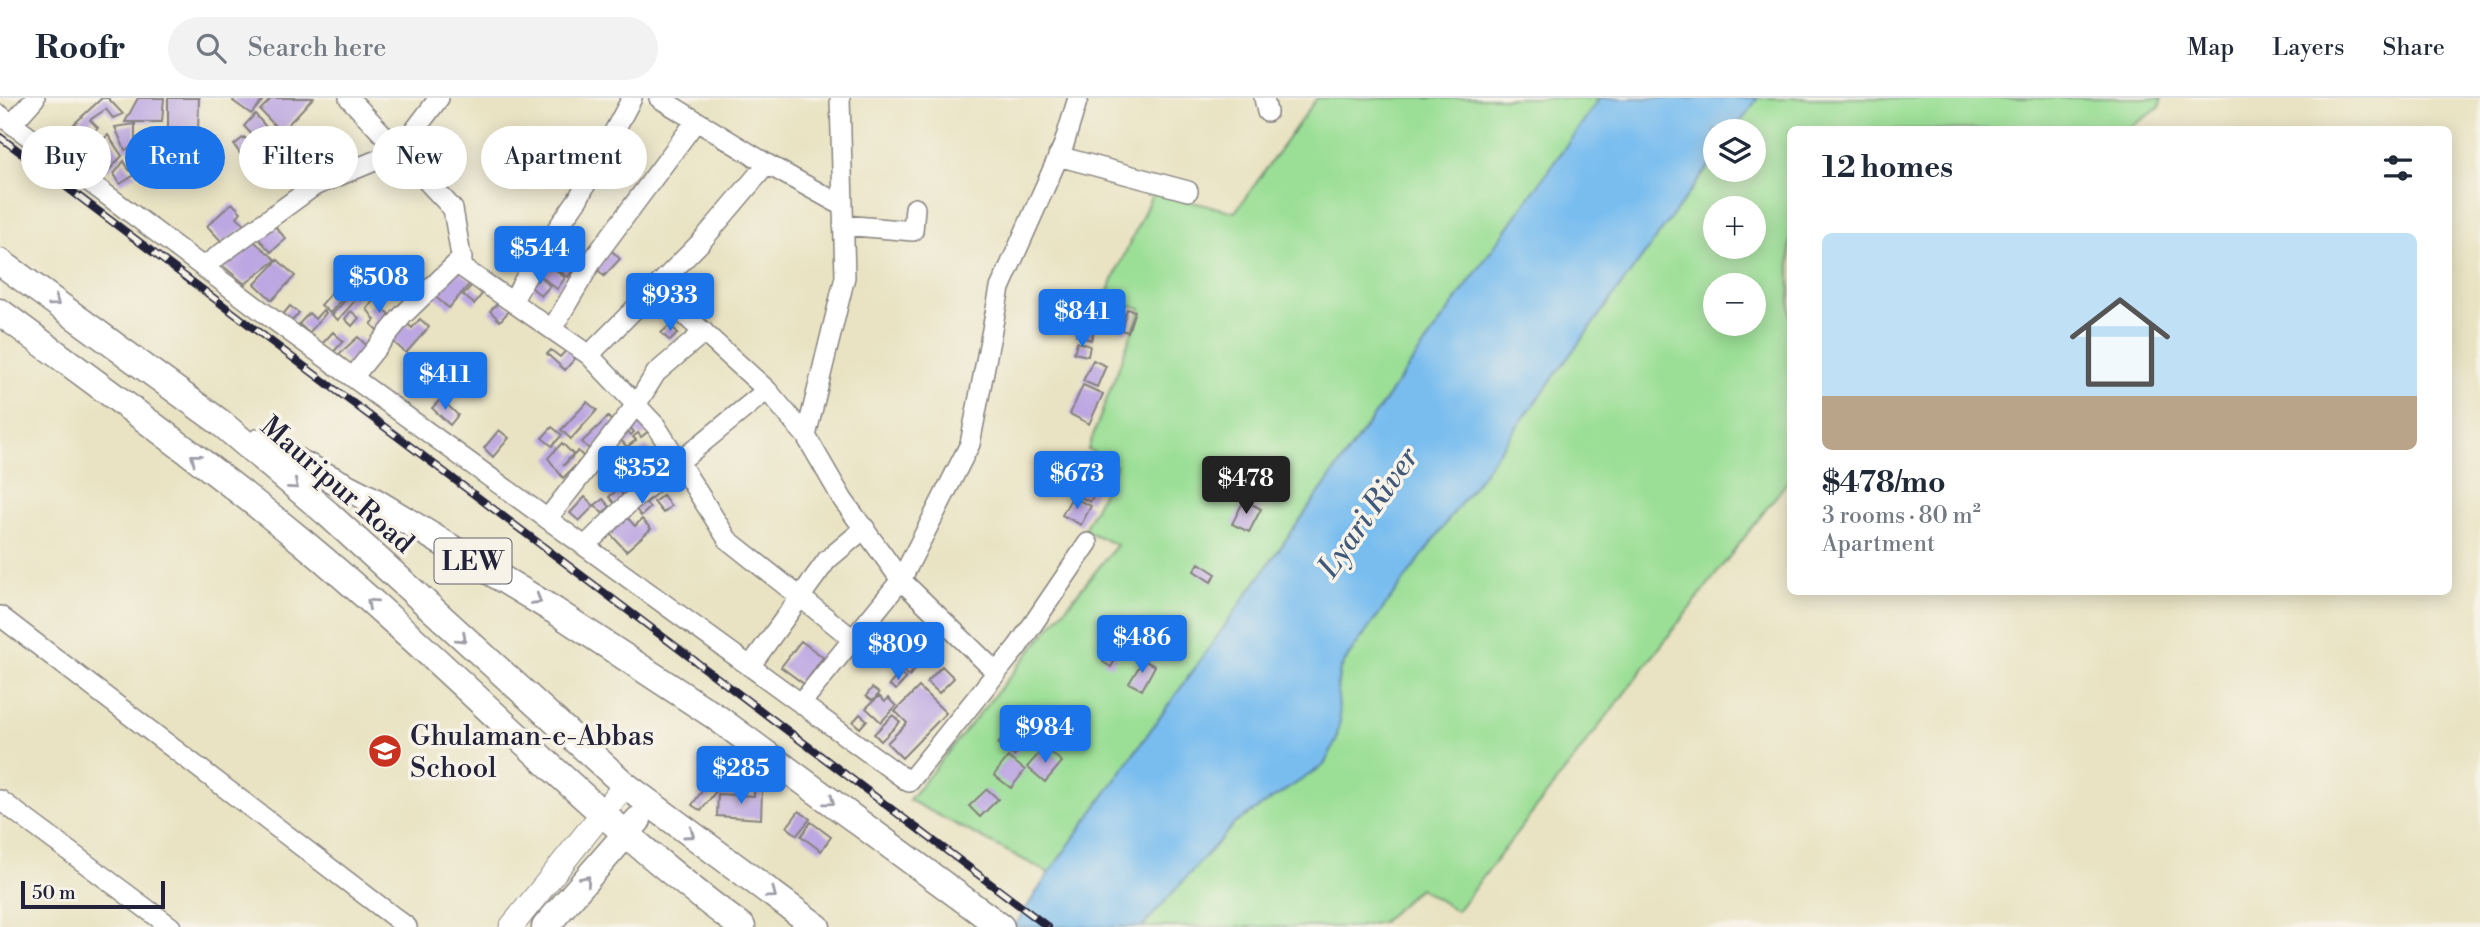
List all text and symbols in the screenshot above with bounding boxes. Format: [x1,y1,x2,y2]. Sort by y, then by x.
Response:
search box [168,17,658,80]
text: Roofr [35,28,126,69]
icon: search [192,29,230,67]
text: Search here [248,32,386,64]
text: Map [2187,33,2234,63]
text: Layers [2272,33,2344,63]
text: Share [2382,33,2445,63]
map controls [1703,119,1766,336]
button: layers [1703,119,1766,182]
chip: Buy [21,126,111,189]
chip: Rent [125,126,225,189]
chip: Filters [239,126,358,189]
chip: New [372,126,467,189]
chip: Apartment [481,126,647,189]
text: 12 homes [1822,149,1953,187]
icon: filters [2379,149,2417,187]
button: + [1703,196,1766,259]
pin: $544 [499,226,581,286]
text: $544 [510,235,570,263]
pin: $508 [338,256,420,315]
text: $508 [349,264,409,292]
button: − [1703,273,1766,336]
pin: $933 [629,274,711,333]
icon: home [2057,279,2183,405]
text: $933 [642,282,698,310]
pin: $841 [1041,289,1123,349]
one-way arrow [47,294,60,306]
text: $841 [1055,298,1109,326]
pin: $411 [404,352,486,412]
text: $411 [419,361,471,389]
street label: Mauripur Road [253,409,421,561]
water label: Lyari River [1310,439,1428,586]
pin: $352 [601,446,683,506]
pin: $673 [1036,452,1118,511]
one-way arrow [191,453,203,466]
text: $352 [614,455,670,483]
pin: $478 [1205,456,1287,516]
text: $673 [1050,460,1104,488]
text: $478/mo [1822,464,1946,502]
text: $478 [1218,465,1274,493]
one-way arrow [285,477,298,489]
text: 3 rooms · 80 m² [1822,502,1981,530]
text: Apartment [1822,530,1935,558]
road number: LEW [434,538,512,583]
one-way arrow [529,591,542,604]
one-way arrow [366,598,379,611]
pin: $486 [1101,616,1183,675]
pin: $809 [857,622,939,682]
text: $486 [1113,624,1171,652]
one-way arrow [454,629,467,642]
text: $809 [868,631,928,659]
pin: $984 [1004,706,1086,765]
text: $984 [1016,714,1074,742]
place label: Ghulaman-e-Abbas School [410,719,654,786]
school or university icon: Ghulaman-e-Abbas School [366,732,404,770]
pin: $285 [700,746,782,806]
text: $285 [713,755,769,783]
one-way arrow [822,793,835,805]
one-way arrow [682,826,695,838]
one-way arrow [578,875,590,888]
scale bar [21,878,164,910]
text: 50 m [32,881,76,905]
one-way arrow [765,885,777,898]

